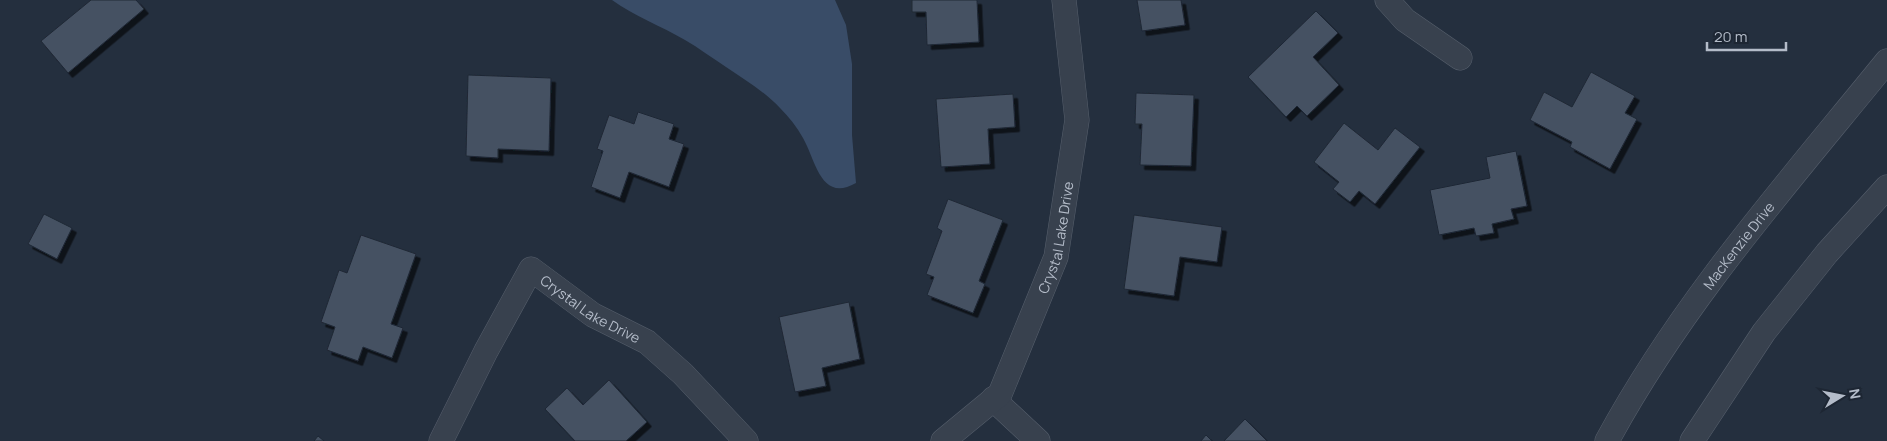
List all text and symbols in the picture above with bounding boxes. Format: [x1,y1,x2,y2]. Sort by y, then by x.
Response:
scale bar [1707,20,1786,52]
text: 20 m [1714,26,1747,47]
street label: Crystal Lake Drive [1033,180,1077,296]
street label: MacKenzie Drive [1698,197,1778,293]
street label: Crystal Lake Drive [537,270,644,347]
north arrow [1817,371,1867,421]
text: N [1845,387,1866,400]

